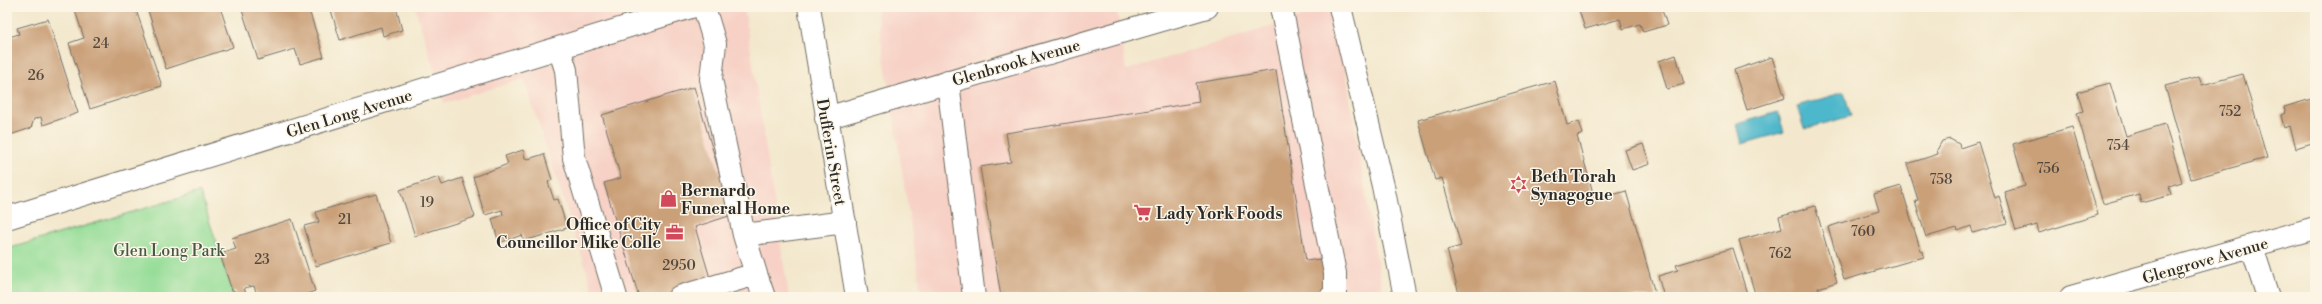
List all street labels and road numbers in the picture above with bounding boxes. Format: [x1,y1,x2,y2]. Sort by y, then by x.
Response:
street label: Glenbrook Avenue [950,35,1083,91]
street label: Glen Long Avenue [284,85,415,143]
street label: Dufferin Street [812,97,850,208]
street label: Glengrove Avenue [2140,233,2271,288]

